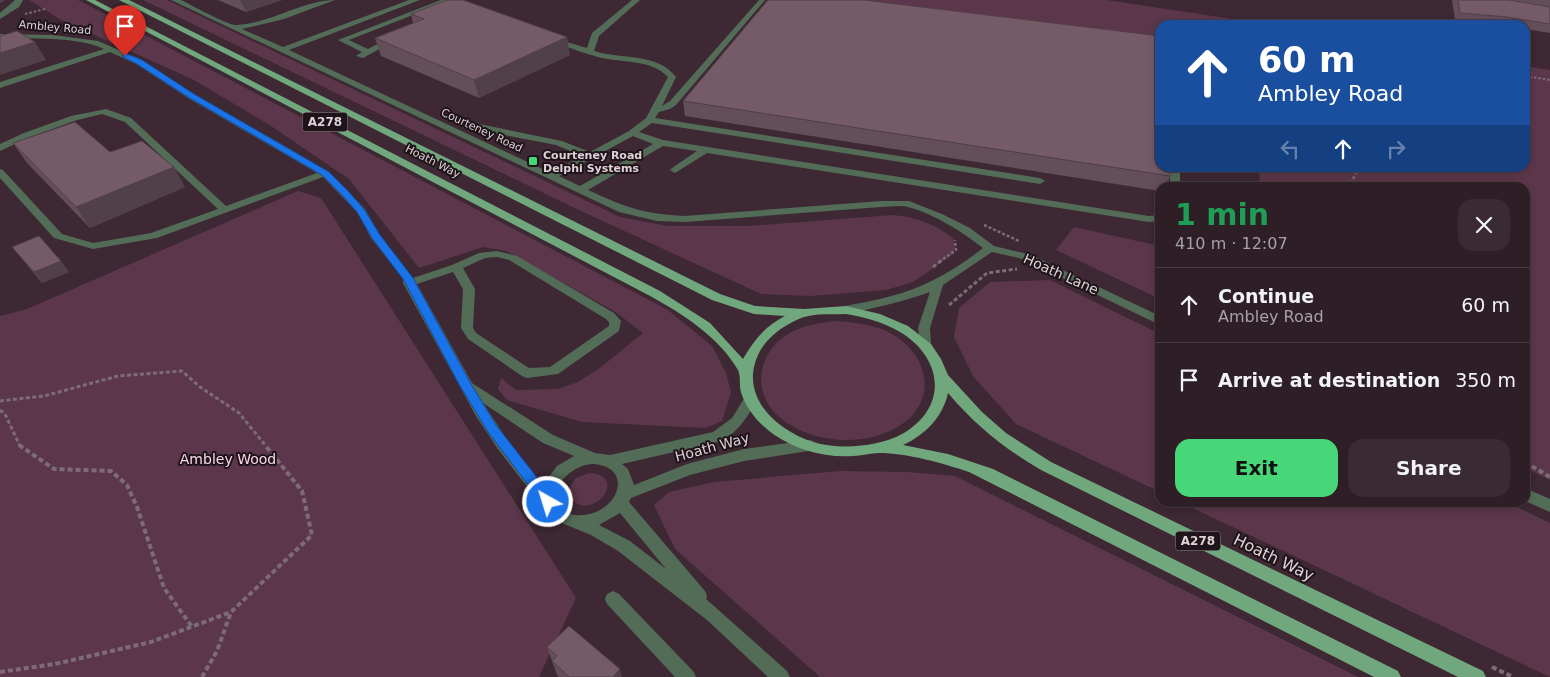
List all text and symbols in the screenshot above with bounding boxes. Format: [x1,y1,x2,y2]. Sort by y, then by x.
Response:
pin [104,5,146,56]
icon: arrive [111,12,139,40]
street label: Ambley Road [18,18,92,37]
icon: ahead [1175,40,1240,105]
text: 60 m [1258,40,1355,80]
text: Ambley Road [1258,81,1403,106]
street label: Courteney Road [439,106,525,155]
road number: A278 [302,112,348,132]
icon: left [1276,135,1304,163]
icon: ahead [1329,135,1357,163]
icon: right [1382,135,1410,163]
street label: Hoath Way [403,142,463,181]
place label: Courteney Road Delphi Systems [543,149,642,175]
marker: Courteney Road Delphi Systems [527,155,539,167]
text: 1 min [1175,197,1269,232]
button: close [1458,199,1510,251]
text: 410 m · 12:07 [1175,234,1288,253]
street label: Hoath Lane [1021,250,1101,298]
text: Continue [1218,285,1314,307]
icon: ahead [1175,291,1203,319]
text: 60 m [1461,294,1510,316]
text: Ambley Road [1218,307,1324,326]
icon: arrive [1175,366,1203,394]
text: Arrive at destination [1218,369,1440,391]
text: 350 m [1455,369,1516,391]
street label: Hoath Way [673,429,751,465]
button: Exit [1175,439,1338,497]
button: Share [1348,439,1510,497]
park label: Ambley Wood [180,451,276,467]
position arrow [521,475,573,527]
street label: Hoath Way [1230,530,1317,585]
road number: A278 [1176,532,1220,550]

